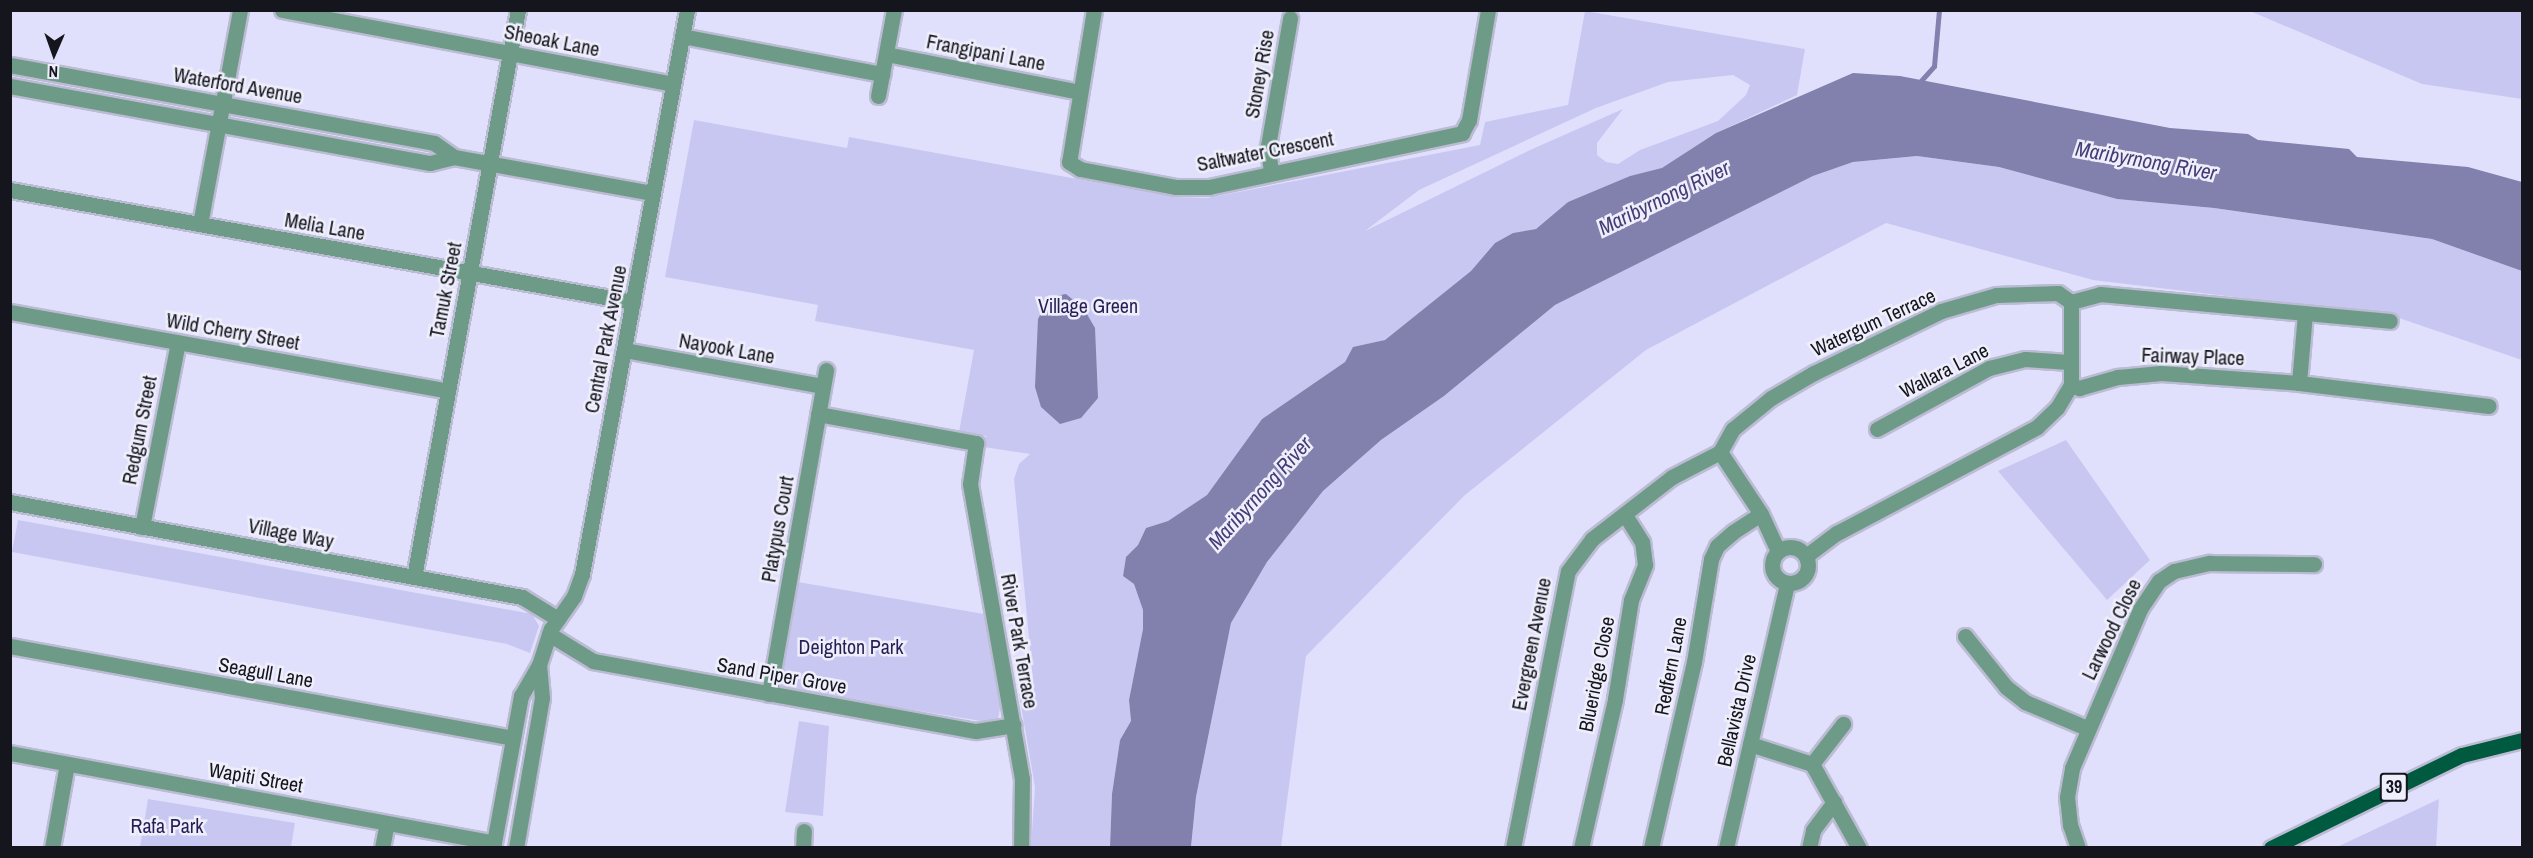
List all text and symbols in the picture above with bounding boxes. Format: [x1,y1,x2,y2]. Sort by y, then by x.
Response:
street label: Sheoak Lane [502,19,602,61]
north arrow [24,24,84,84]
street label: Stoney Rise [1239,28,1279,120]
street label: Frangipani Lane [925,29,1047,75]
text: N [48,61,59,83]
street label: Waterford Avenue [171,62,305,108]
street label: Saltwater Crescent [1195,126,1335,176]
water label: Maribyrnong River [2074,136,2218,186]
water label: Maribyrnong River [1594,155,1734,241]
street label: Melia Lane [283,207,367,245]
street label: Tamuk Street [424,240,466,340]
street label: Central Park Avenue [579,263,631,415]
street label: Watergum Terrace [1807,283,1939,361]
park label: Village Green [1038,293,1138,317]
street label: Wild Cherry Street [165,307,301,355]
street label: Nayook Lane [677,328,777,368]
street label: Wallara Lane [1896,338,1992,402]
street label: Fairway Place [2141,342,2245,370]
street label: Redgum Street [117,374,161,486]
water label: Maribyrnong River [1203,432,1317,554]
street label: Platypus Court [756,474,798,584]
street label: Village Way [246,513,336,553]
street label: River Park Terrace [996,572,1044,710]
street label: Evergreen Avenue [1506,575,1556,713]
street label: Larwood Close [2076,575,2146,683]
street label: Blueridge Close [1573,614,1619,734]
street label: Redfern Lane [1649,615,1691,717]
park label: Deighton Park [799,634,903,658]
street label: Bellavista Drive [1711,651,1761,769]
street label: Seagull Lane [217,652,315,692]
street label: Sand Piper Grove [715,652,849,698]
street label: Wapiti Street [207,757,305,797]
road number: 39 [2379,772,2409,802]
park label: Rafa Park [131,813,203,837]

